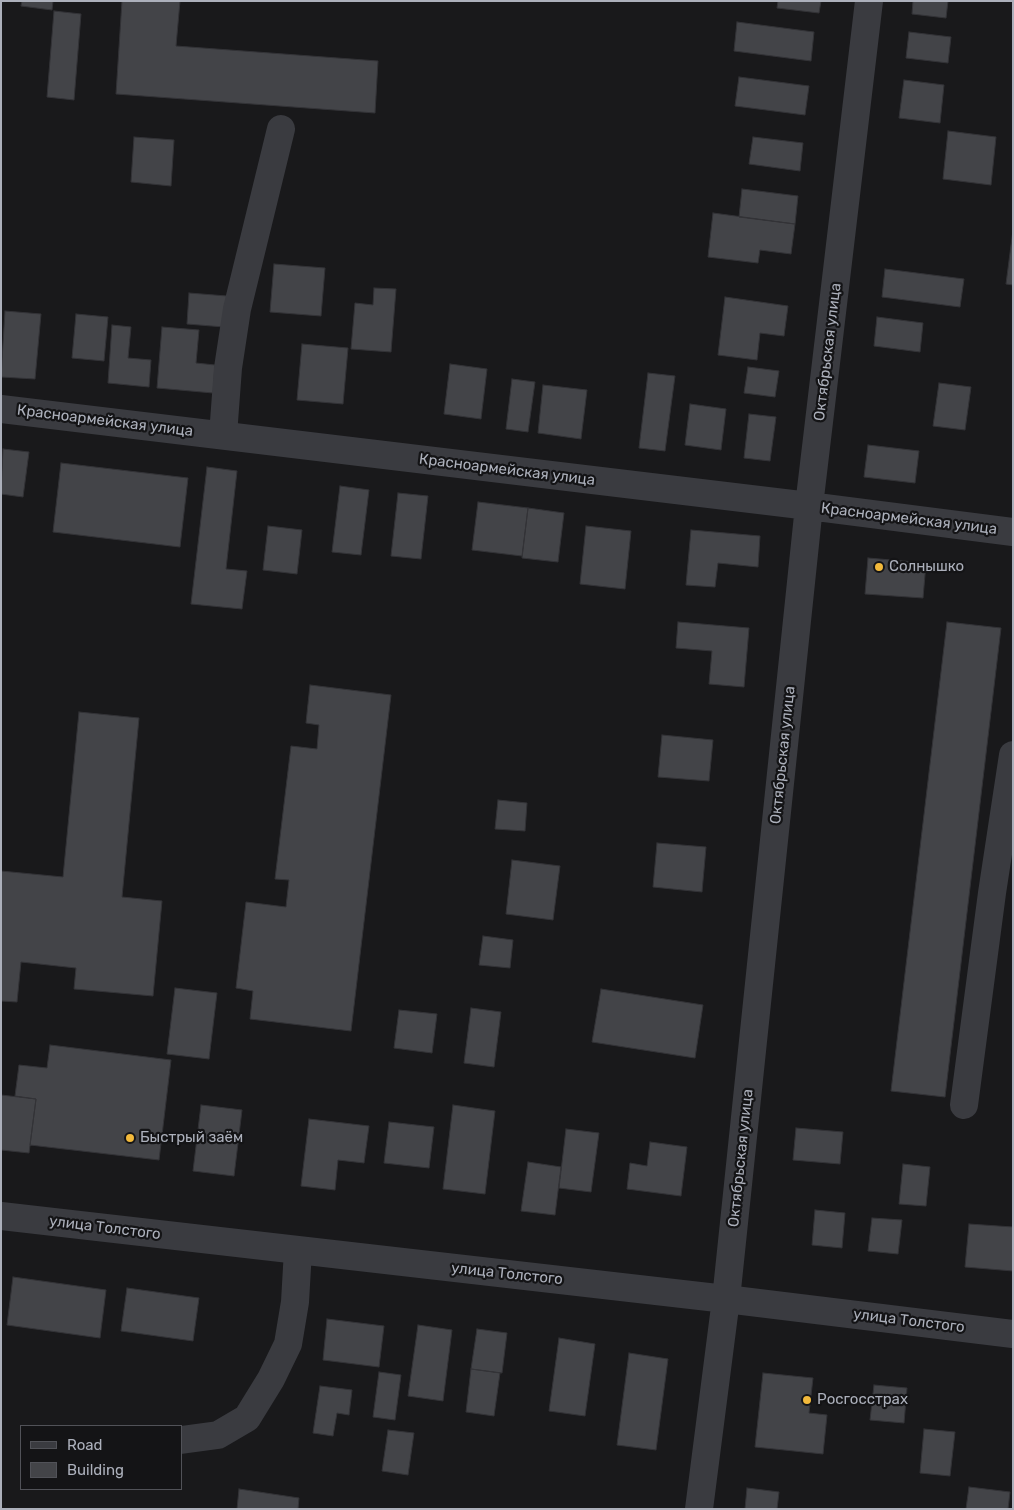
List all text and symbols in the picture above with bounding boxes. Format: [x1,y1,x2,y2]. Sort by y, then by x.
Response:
street label: Октябрьская улица [811,282,845,422]
street label: Красноармейская улица [16,401,194,441]
street label: Красноармейская улица [418,450,596,490]
street label: Красноармейская улица [820,499,998,539]
place label: Солнышко [889,558,964,576]
marker: Солнышко [873,561,885,573]
street label: Октябрьская улица [767,685,799,825]
street label: Октябрьская улица [725,1088,757,1228]
place label: Быстрый заём [140,1129,243,1147]
marker: Быстрый заём [124,1132,136,1144]
street label: улица Толстого [48,1212,162,1244]
street label: улица Толстого [450,1259,564,1289]
street label: улица Толстого [852,1305,966,1337]
place label: Росгосстрах [817,1391,908,1409]
marker: Росгосстрах [801,1394,813,1406]
legend [20,1425,182,1490]
text: Road [67,1436,103,1454]
text: Building [67,1461,124,1479]

